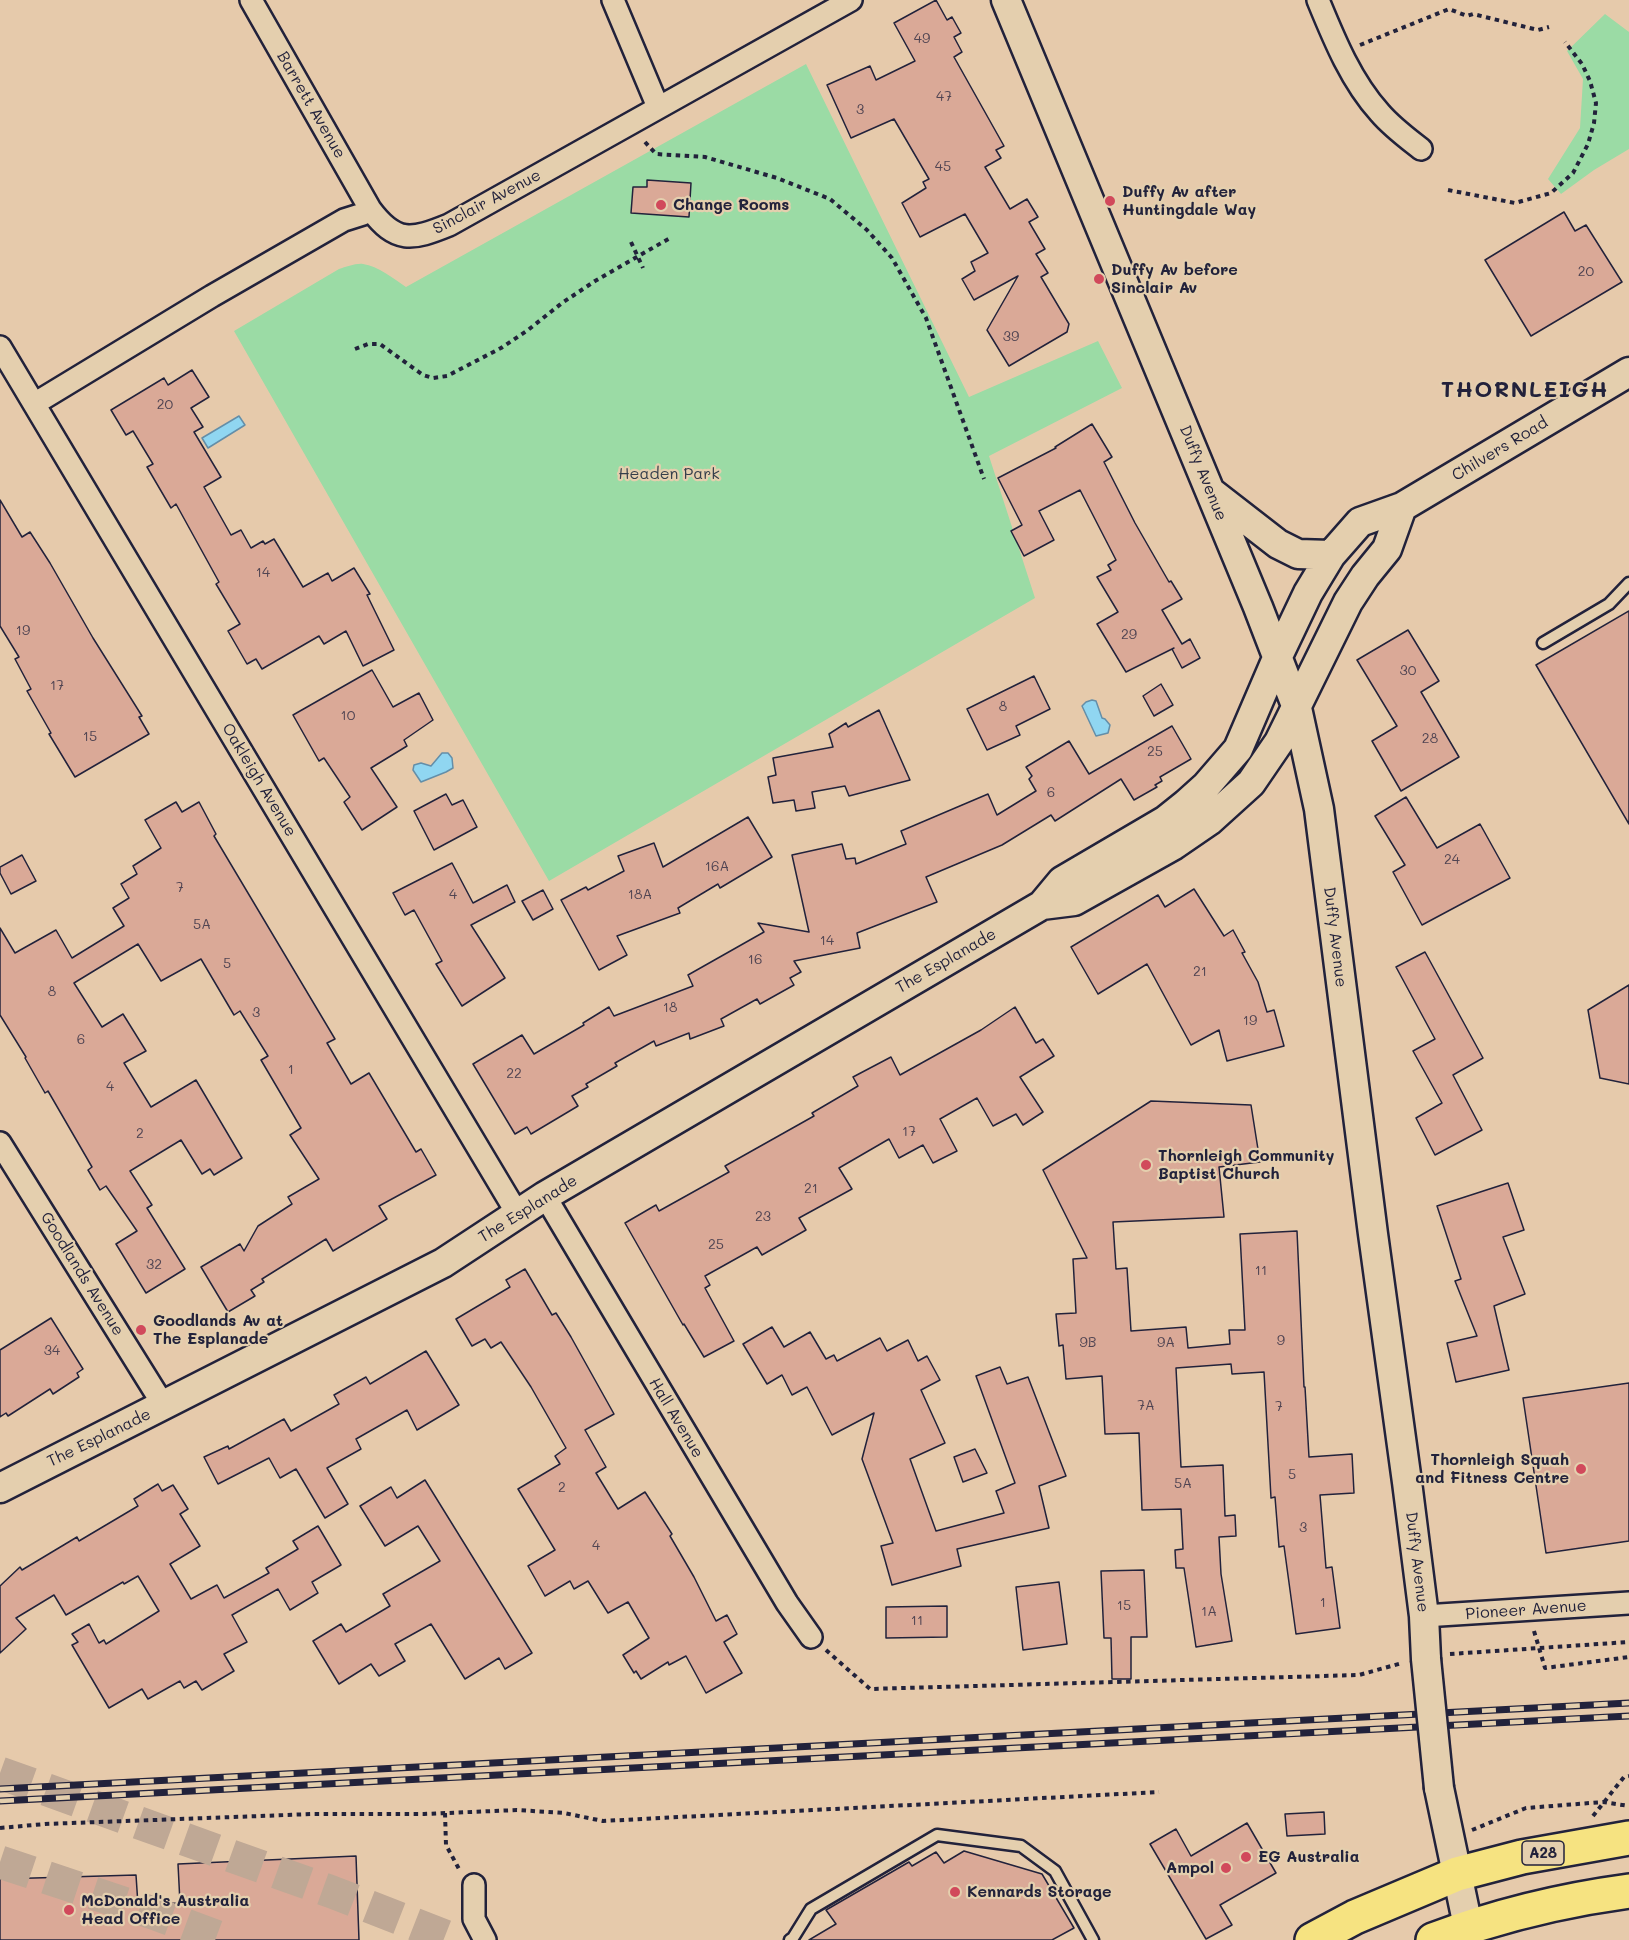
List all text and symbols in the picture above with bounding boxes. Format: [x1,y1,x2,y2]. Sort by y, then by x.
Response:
house number: 49 [914,31,930,47]
street label: Barrett Avenue [273,48,349,162]
house number: 47 [936,89,952,105]
house number: 3 [856,102,864,118]
house number: 45 [935,159,951,175]
street label: Sinclair Avenue [430,165,544,239]
place label: Duffy Av after Huntingdale Way [1122,182,1256,220]
marker: Duffy Av after Huntingdale Way [1103,194,1117,208]
place label: Change Rooms [673,195,789,215]
marker: Change Rooms [654,198,668,212]
place label: Duffy Av before Sinclair Av [1111,260,1238,298]
house number: 20 [1578,264,1594,280]
marker: Duffy Av before Sinclair Av [1092,272,1106,286]
house number: 39 [1003,329,1019,345]
district label: THORNLEIGH [1441,377,1609,403]
house number: 20 [157,397,173,413]
street label: Chilvers Road [1449,413,1551,485]
street label: Duffy Avenue [1175,423,1231,523]
park label: Headen Park [618,464,720,484]
house number: 14 [256,565,270,581]
house number: 19 [16,623,30,639]
house number: 29 [1121,627,1137,643]
house number: 30 [1400,663,1416,679]
house number: 17 [50,678,64,694]
house number: 8 [999,699,1007,715]
house number: 10 [341,708,355,724]
street label: Oakleigh Avenue [218,720,300,840]
house number: 15 [83,729,97,745]
house number: 28 [1422,731,1438,747]
house number: 25 [1147,744,1163,760]
house number: 6 [1047,785,1055,801]
house number: 24 [1444,852,1460,868]
house number: 16A [705,859,729,875]
house number: 7 [176,880,184,896]
street label: Duffy Avenue [1319,886,1351,988]
house number: 4 [449,887,457,903]
house number: 18A [628,887,652,903]
house number: 5A [193,917,211,933]
street label: The Esplanade [892,925,1000,997]
house number: 14 [820,933,834,949]
house number: 16 [748,952,762,968]
house number: 5 [223,956,231,972]
house number: 21 [1193,964,1207,980]
house number: 8 [48,984,56,1000]
house number: 18 [663,1000,677,1016]
house number: 3 [252,1005,260,1021]
house number: 19 [1243,1013,1257,1029]
house number: 6 [77,1032,85,1048]
house number: 1 [288,1062,294,1078]
house number: 22 [506,1066,522,1082]
house number: 4 [106,1079,114,1095]
house number: 17 [902,1124,916,1140]
house number: 2 [136,1126,144,1142]
place label: Thornleigh Community Baptist Church [1158,1146,1334,1184]
marker: Thornleigh Community Baptist Church [1139,1158,1153,1172]
street label: The Esplanade [475,1171,581,1247]
house number: 21 [804,1181,818,1197]
street label: Goodlands Avenue [36,1209,128,1339]
house number: 23 [755,1209,771,1225]
house number: 25 [708,1237,724,1253]
house number: 32 [146,1257,162,1273]
house number: 11 [1255,1263,1267,1279]
place label: Goodlands Av at The Esplanade [153,1311,283,1349]
marker: Goodlands Av at The Esplanade [134,1323,148,1337]
house number: 9 [1277,1333,1285,1349]
house number: 9B [1080,1335,1096,1351]
house number: 9A [1157,1335,1175,1351]
house number: 34 [44,1343,60,1359]
street label: Hall Avenue [645,1375,707,1461]
house number: 7A [1137,1398,1155,1414]
house number: 7 [1275,1399,1283,1415]
street label: The Esplanade [44,1405,154,1471]
place label: Thornleigh Squah and Fitness Centre [1415,1450,1569,1488]
marker: Thornleigh Squah and Fitness Centre [1574,1462,1588,1476]
house number: 5 [1288,1467,1296,1483]
house number: 5A [1174,1476,1192,1492]
house number: 2 [558,1480,566,1496]
street label: Duffy Avenue [1401,1511,1433,1613]
house number: 3 [1299,1520,1307,1536]
house number: 4 [592,1538,600,1554]
house number: 1 [1320,1595,1326,1611]
street label: Pioneer Avenue [1465,1596,1587,1624]
house number: 15 [1117,1598,1131,1614]
house number: 1A [1201,1604,1217,1620]
house number: 11 [911,1613,923,1629]
road number: A28 [1522,1841,1564,1865]
place label: EG Australia [1258,1847,1360,1867]
marker: EG Australia [1239,1850,1253,1864]
place label: Ampol [1166,1858,1214,1878]
marker: Ampol [1219,1861,1233,1875]
place label: Kennards Storage [967,1882,1112,1902]
marker: Kennards Storage [948,1885,962,1899]
place label: McDonald's Australia Head Office [81,1891,249,1929]
marker: McDonald's Australia Head Office [62,1903,76,1917]

